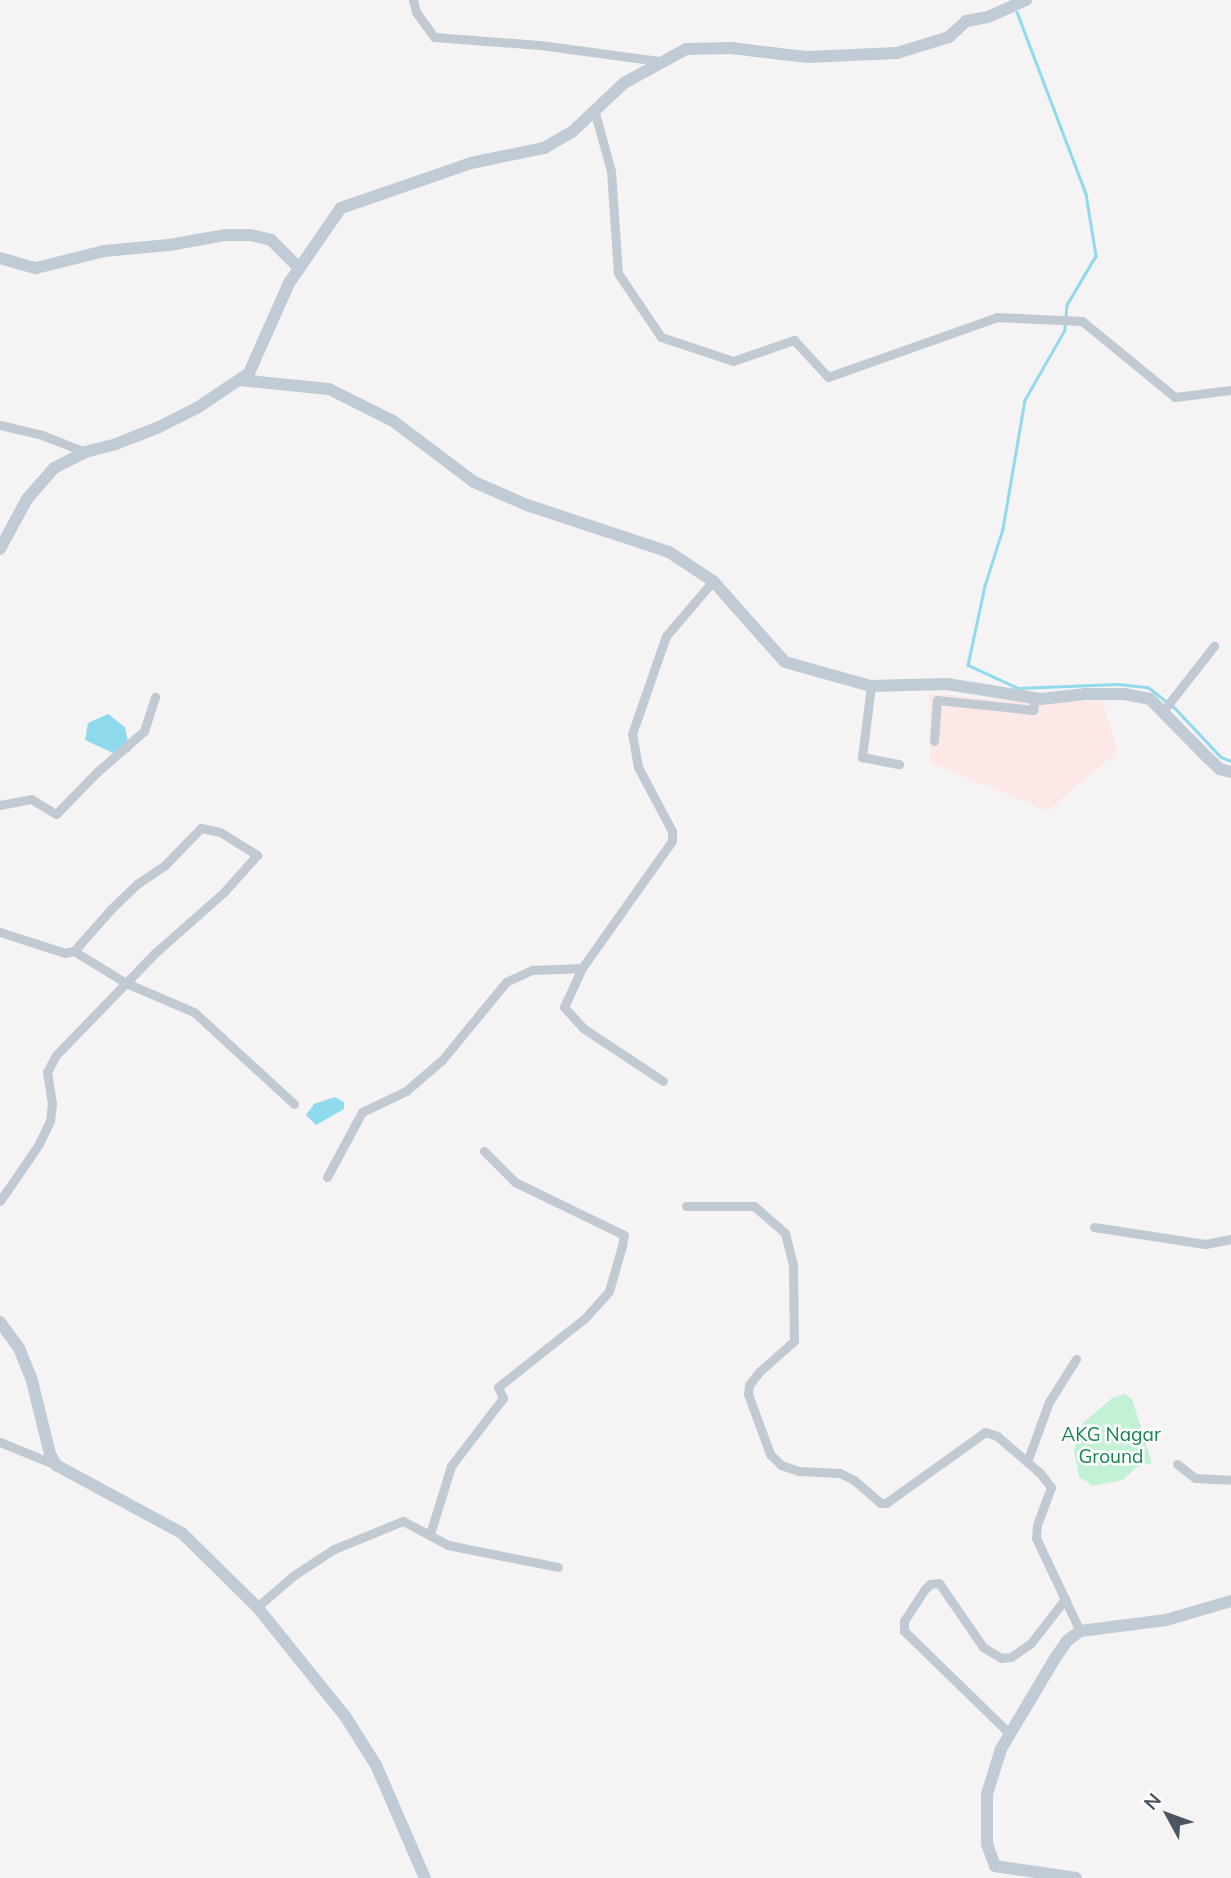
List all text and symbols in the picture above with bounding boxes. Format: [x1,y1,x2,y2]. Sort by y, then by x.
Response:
park label: AKG Nagar Ground [1061,1424,1161,1468]
north arrow [1133,1780,1203,1850]
text: N [1138,1788,1166,1815]

